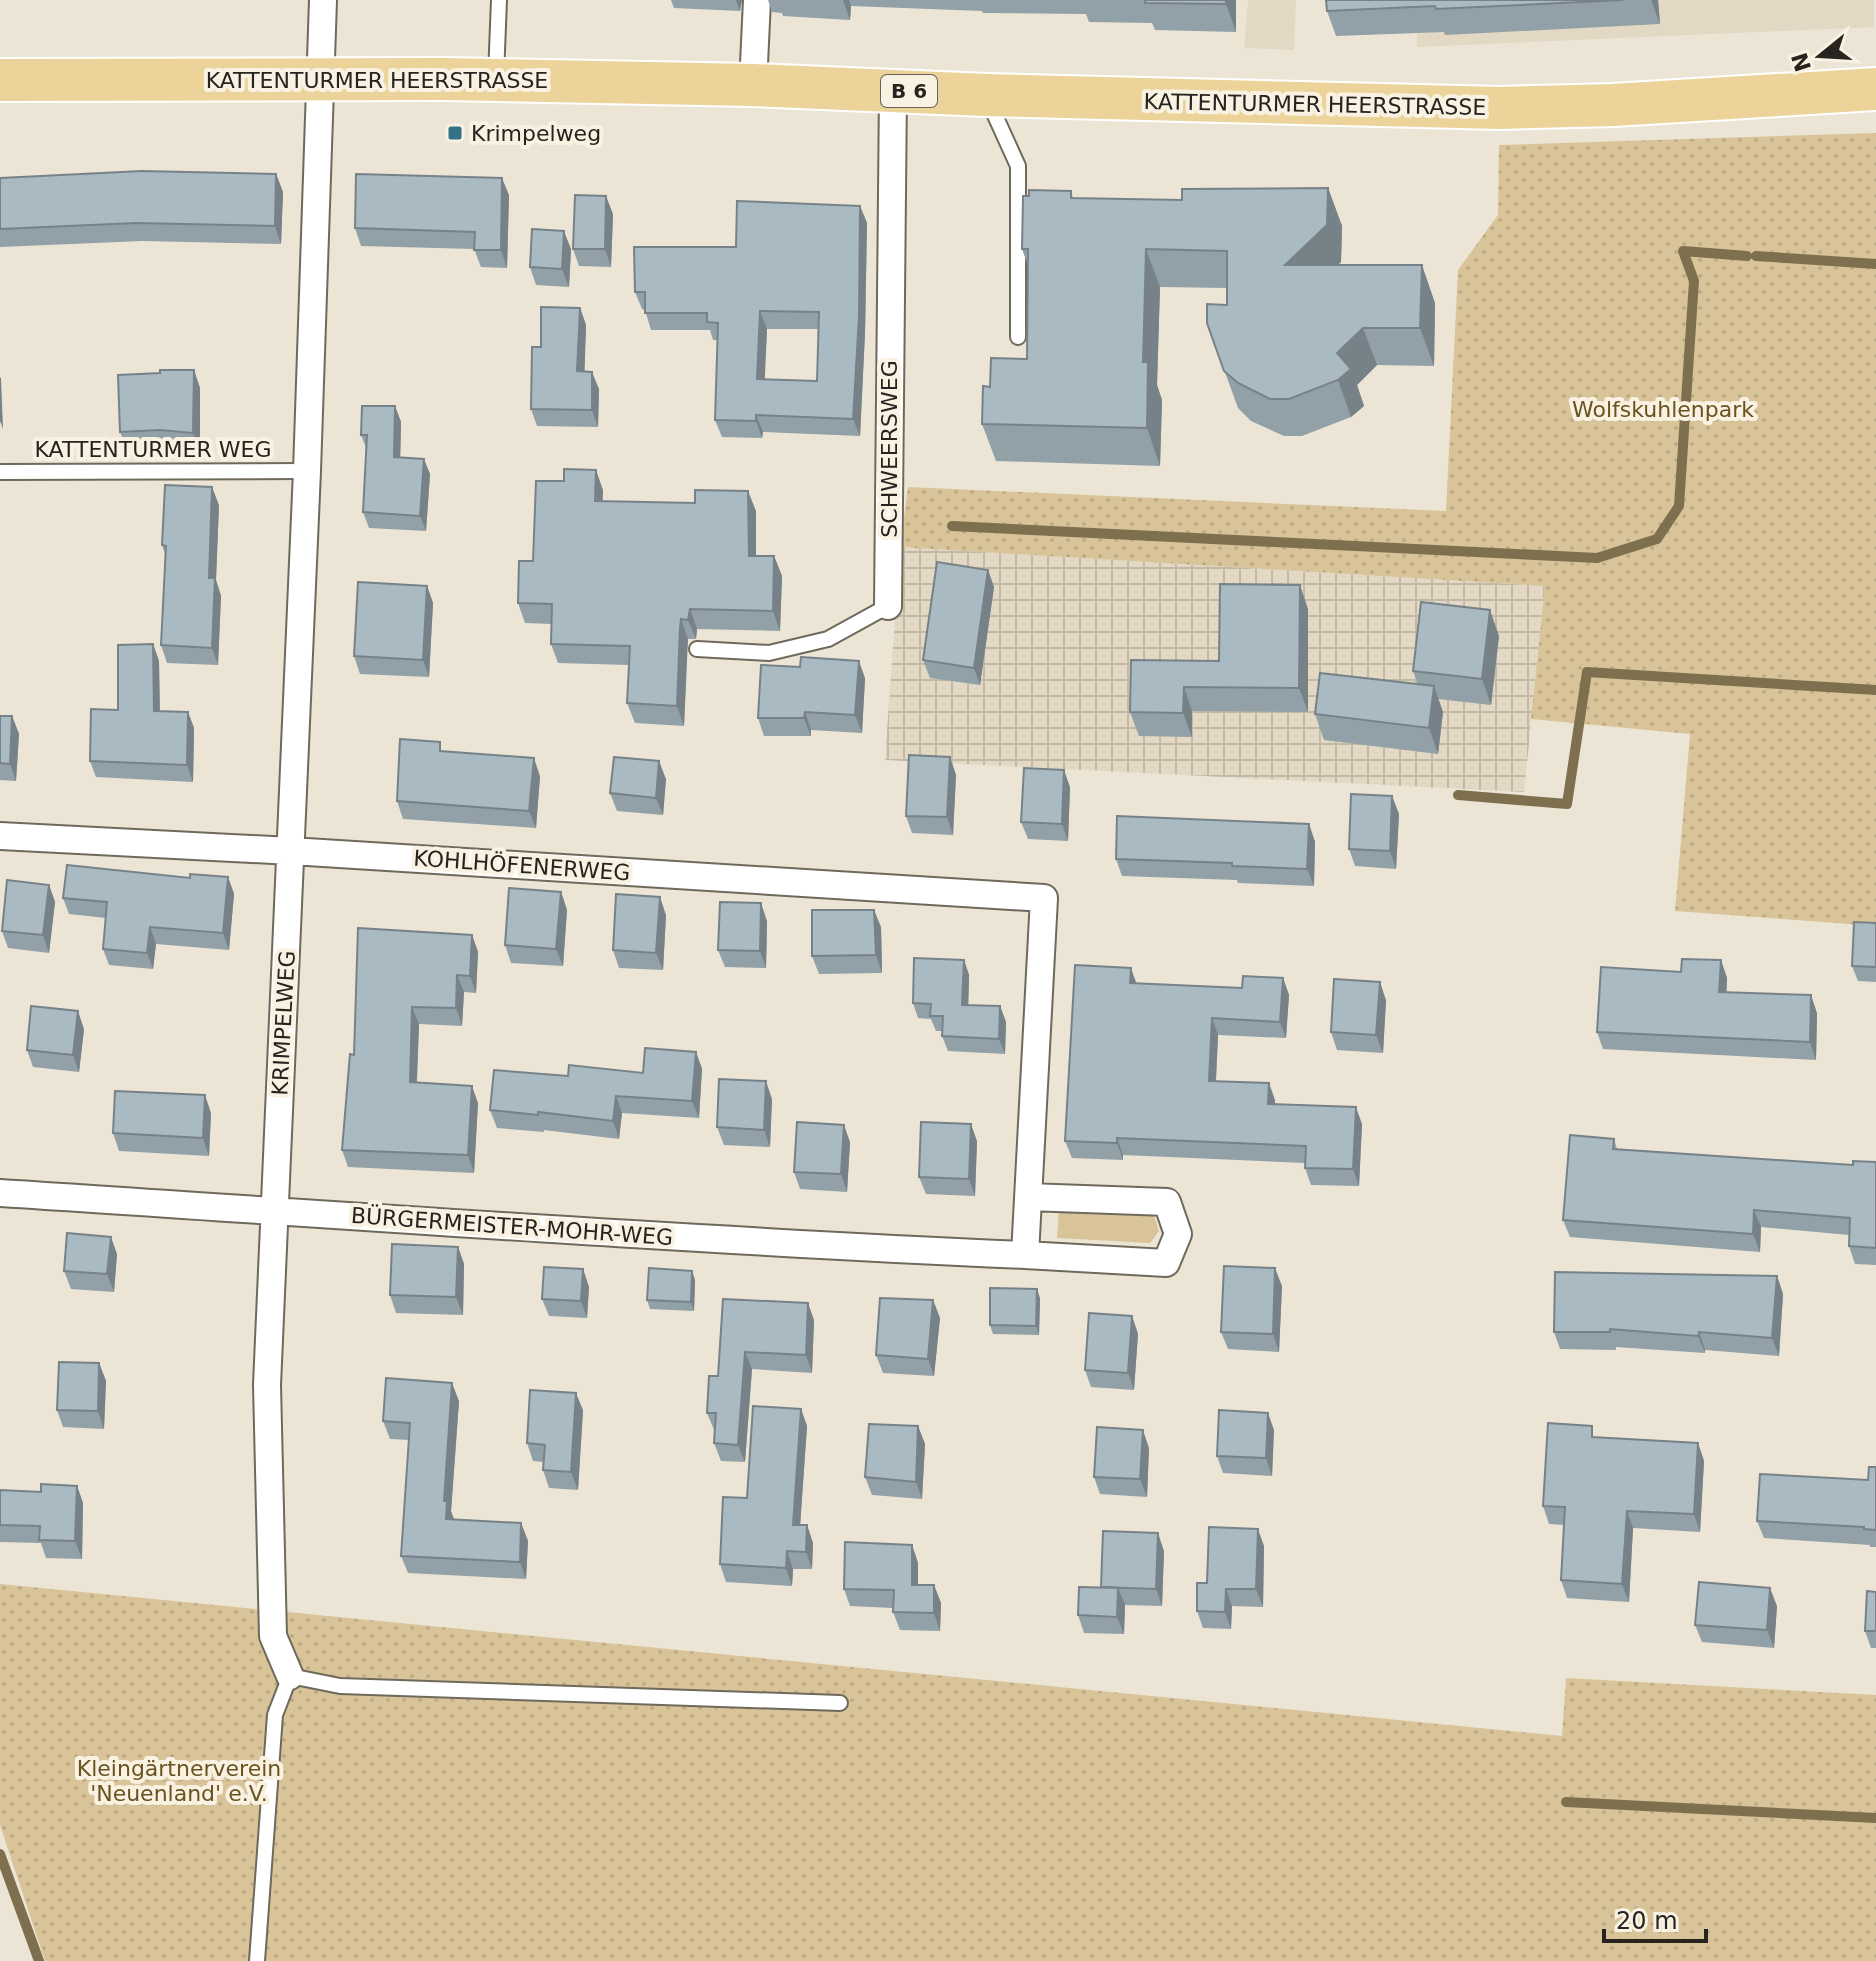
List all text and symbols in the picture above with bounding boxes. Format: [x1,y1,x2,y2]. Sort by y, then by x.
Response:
north arrow [1780,16,1860,96]
text: N [1787,49,1816,75]
street label: KATTENTURMER HEERSTRASSE [206,68,548,93]
road number: B 6 [881,75,937,107]
street label: KATTENTURMER HEERSTRASSE [1144,89,1486,120]
place label: Krimpelweg [471,121,601,146]
marker: Krimpelweg [446,124,464,142]
street label: SCHWEERSWEG [877,360,902,538]
park label: Wolfskuhlenpark [1572,397,1754,422]
street label: KATTENTURMER WEG [35,437,271,462]
street label: KOHLHÖFENERWEG [413,845,631,886]
street label: KRIMPELWEG [267,950,300,1096]
street label: BÜRGERMEISTER-MOHR-WEG [350,1203,674,1250]
park label: Kleingärtnerverein 'Neuenland' e.V. [77,1756,281,1806]
scale bar [1604,1893,1706,1943]
text: 20 m [1616,1907,1678,1935]

